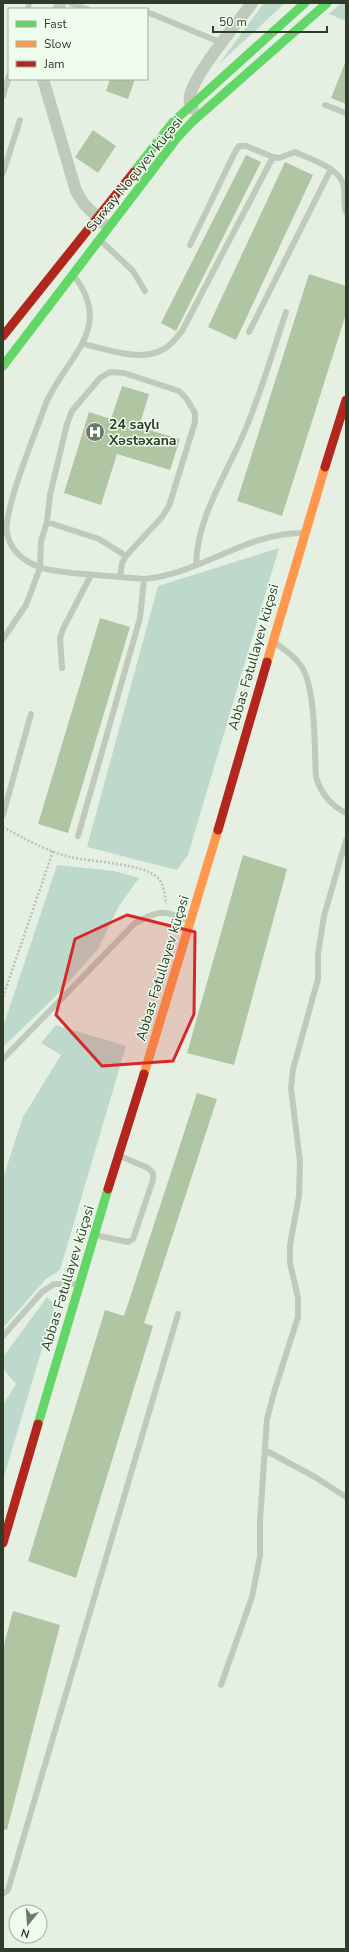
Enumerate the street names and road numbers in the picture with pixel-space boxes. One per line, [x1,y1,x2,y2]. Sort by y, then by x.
street label: Surxay Noçuyev küçəsi [82,113,187,236]
street label: Abbas Fətullayev küçəsi [223,582,283,732]
street label: Abbas Fətullayev küçəsi [131,893,194,1043]
street label: Abbas Fətullayev küçəsi [36,1203,99,1353]

